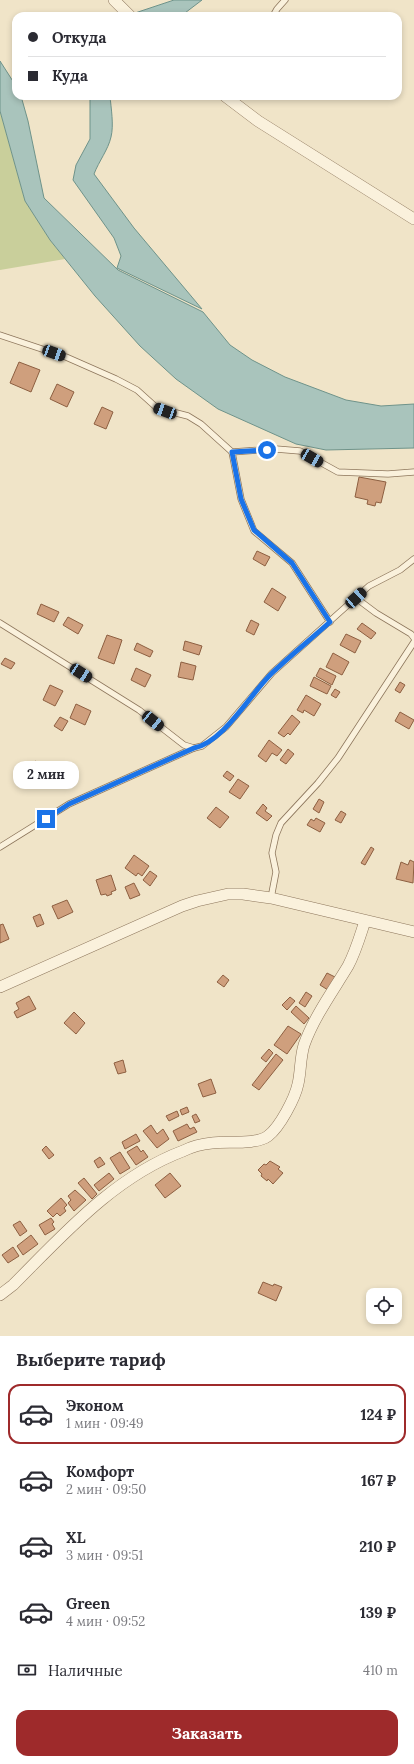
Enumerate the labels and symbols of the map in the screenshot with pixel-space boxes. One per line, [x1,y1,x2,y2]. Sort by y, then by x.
car [41,343,67,363]
car [152,401,178,421]
route start [258,441,276,459]
car [299,447,325,469]
car [343,586,369,610]
car [68,661,94,685]
car [140,709,166,733]
callout: 2 мин [13,761,79,789]
route end [37,810,55,828]

